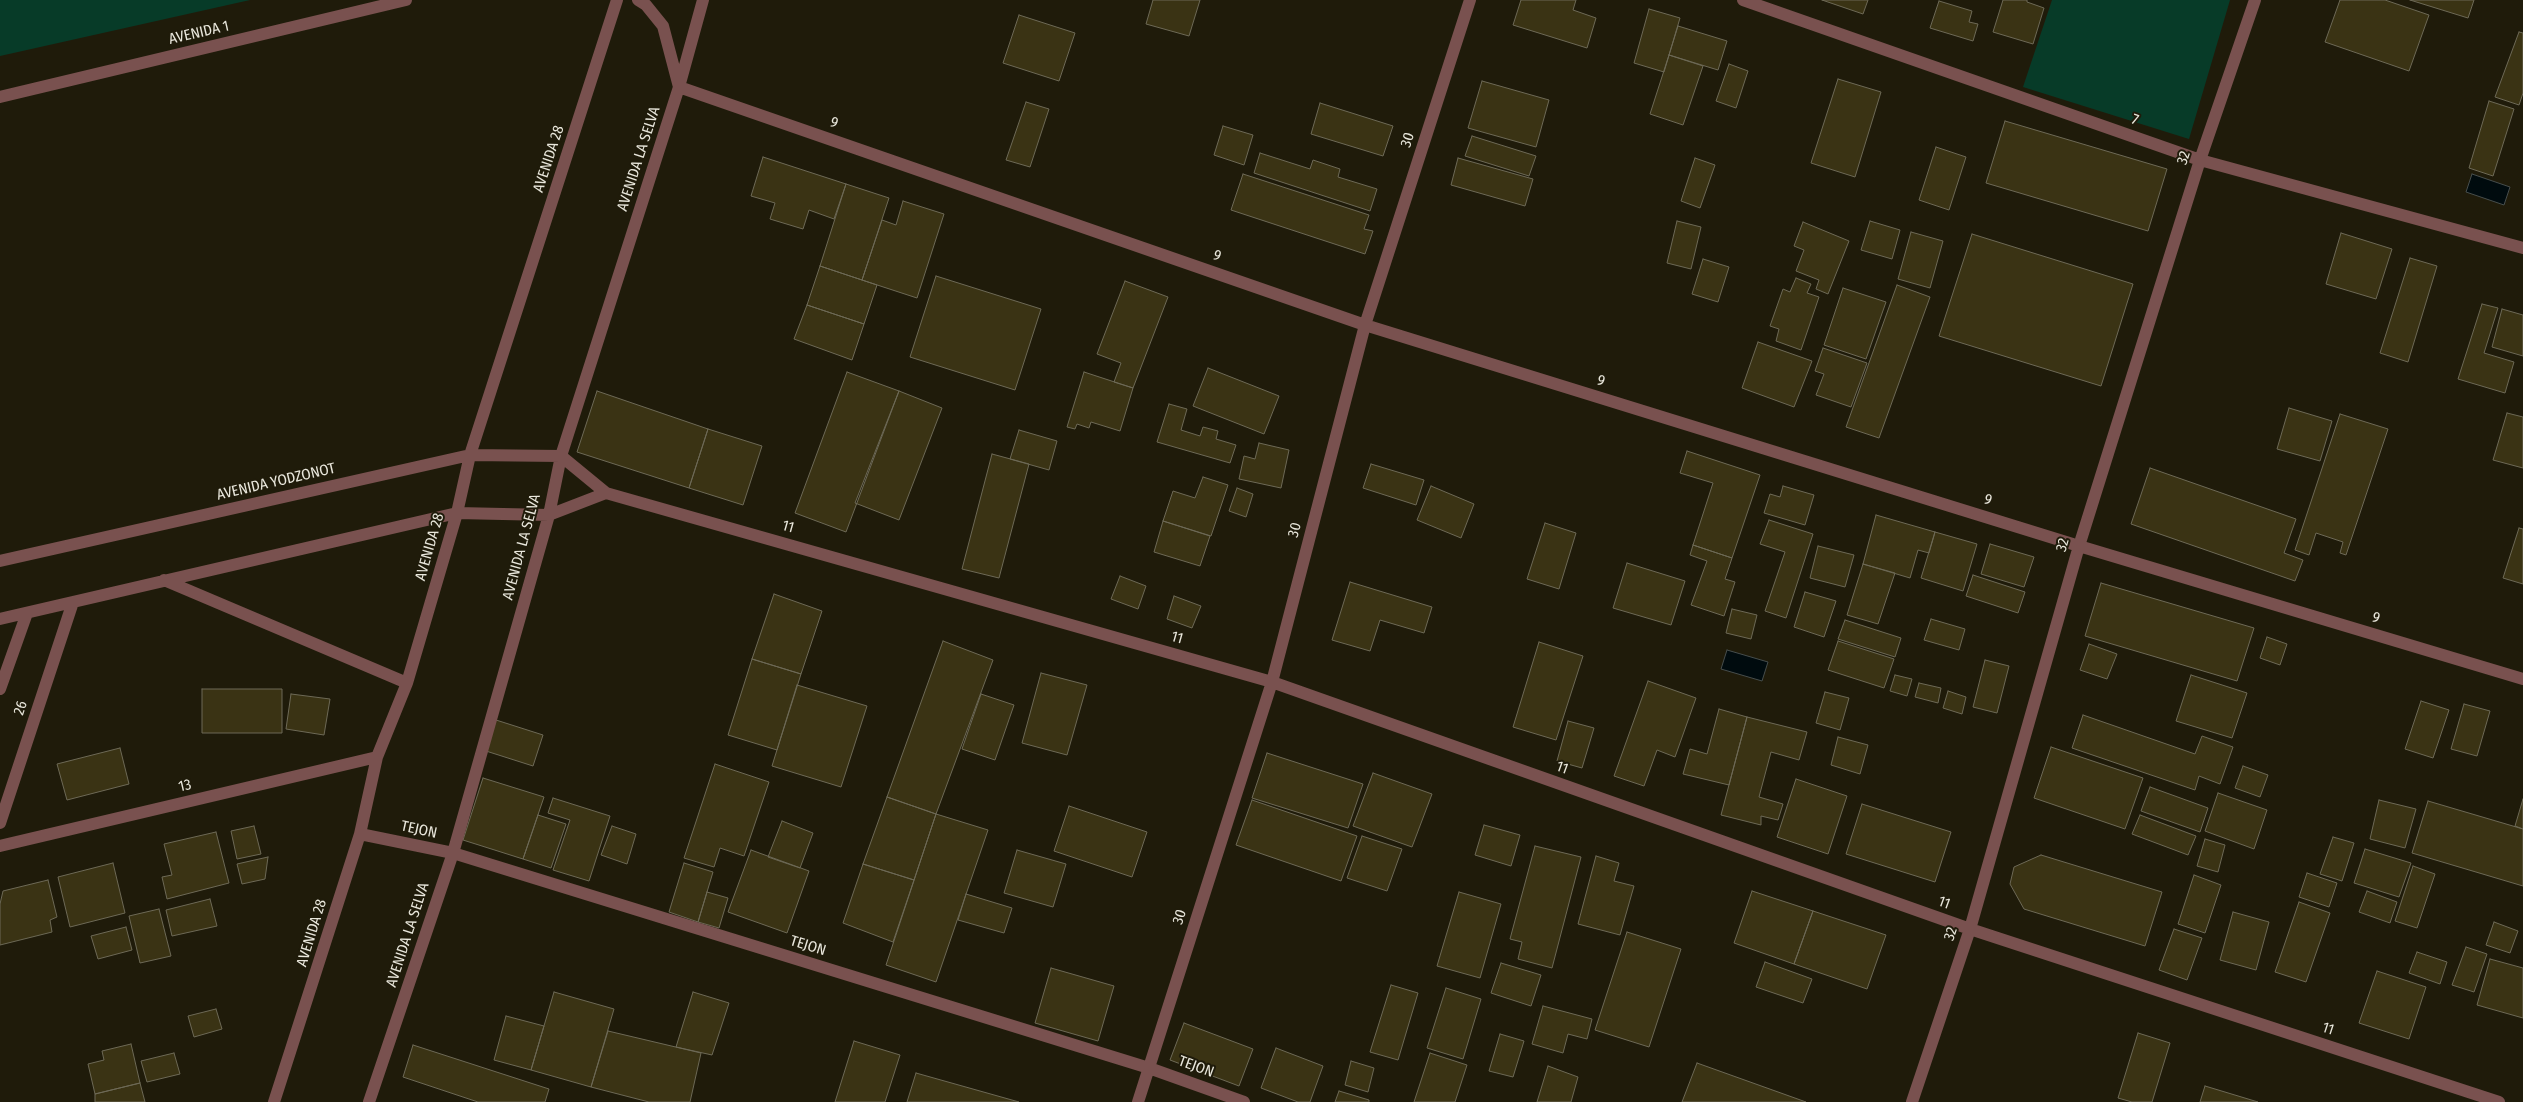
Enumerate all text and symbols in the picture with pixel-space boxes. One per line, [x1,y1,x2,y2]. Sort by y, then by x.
street label: AVENIDA 1 [167,17,231,49]
street label: AVENIDA LA SELVA [614,104,664,214]
street label: 7 [2129,111,2141,129]
street label: 9 [828,113,840,133]
street label: AVENIDA 28 [530,123,568,195]
street label: 30 [1397,130,1419,150]
street label: 32 [2173,149,2195,167]
street label: 9 [1211,246,1223,266]
street label: 9 [1595,371,1607,391]
street label: AVENIDA YODZONOT [215,460,337,504]
street label: 9 [1982,490,1994,510]
street label: AVENIDA LA SELVA [499,492,545,602]
street label: AVENIDA 28 [412,511,448,583]
street label: 11 [780,517,796,537]
street label: 30 [1284,521,1306,539]
street label: 32 [2053,536,2073,554]
street label: 9 [2370,608,2382,628]
street label: 11 [1169,628,1185,648]
street label: 26 [10,699,32,717]
street label: 11 [1554,758,1570,778]
street label: 13 [177,776,193,796]
street label: TEJON [399,817,439,843]
street label: AVENIDA LA SELVA [383,880,433,990]
street label: 11 [1936,893,1952,913]
street label: AVENIDA 28 [293,897,331,969]
street label: 30 [1169,907,1191,927]
street label: 32 [1940,925,1962,943]
street label: TEJON [788,932,828,960]
street label: 11 [2320,1019,2336,1039]
street label: TEJON [1176,1052,1216,1082]

